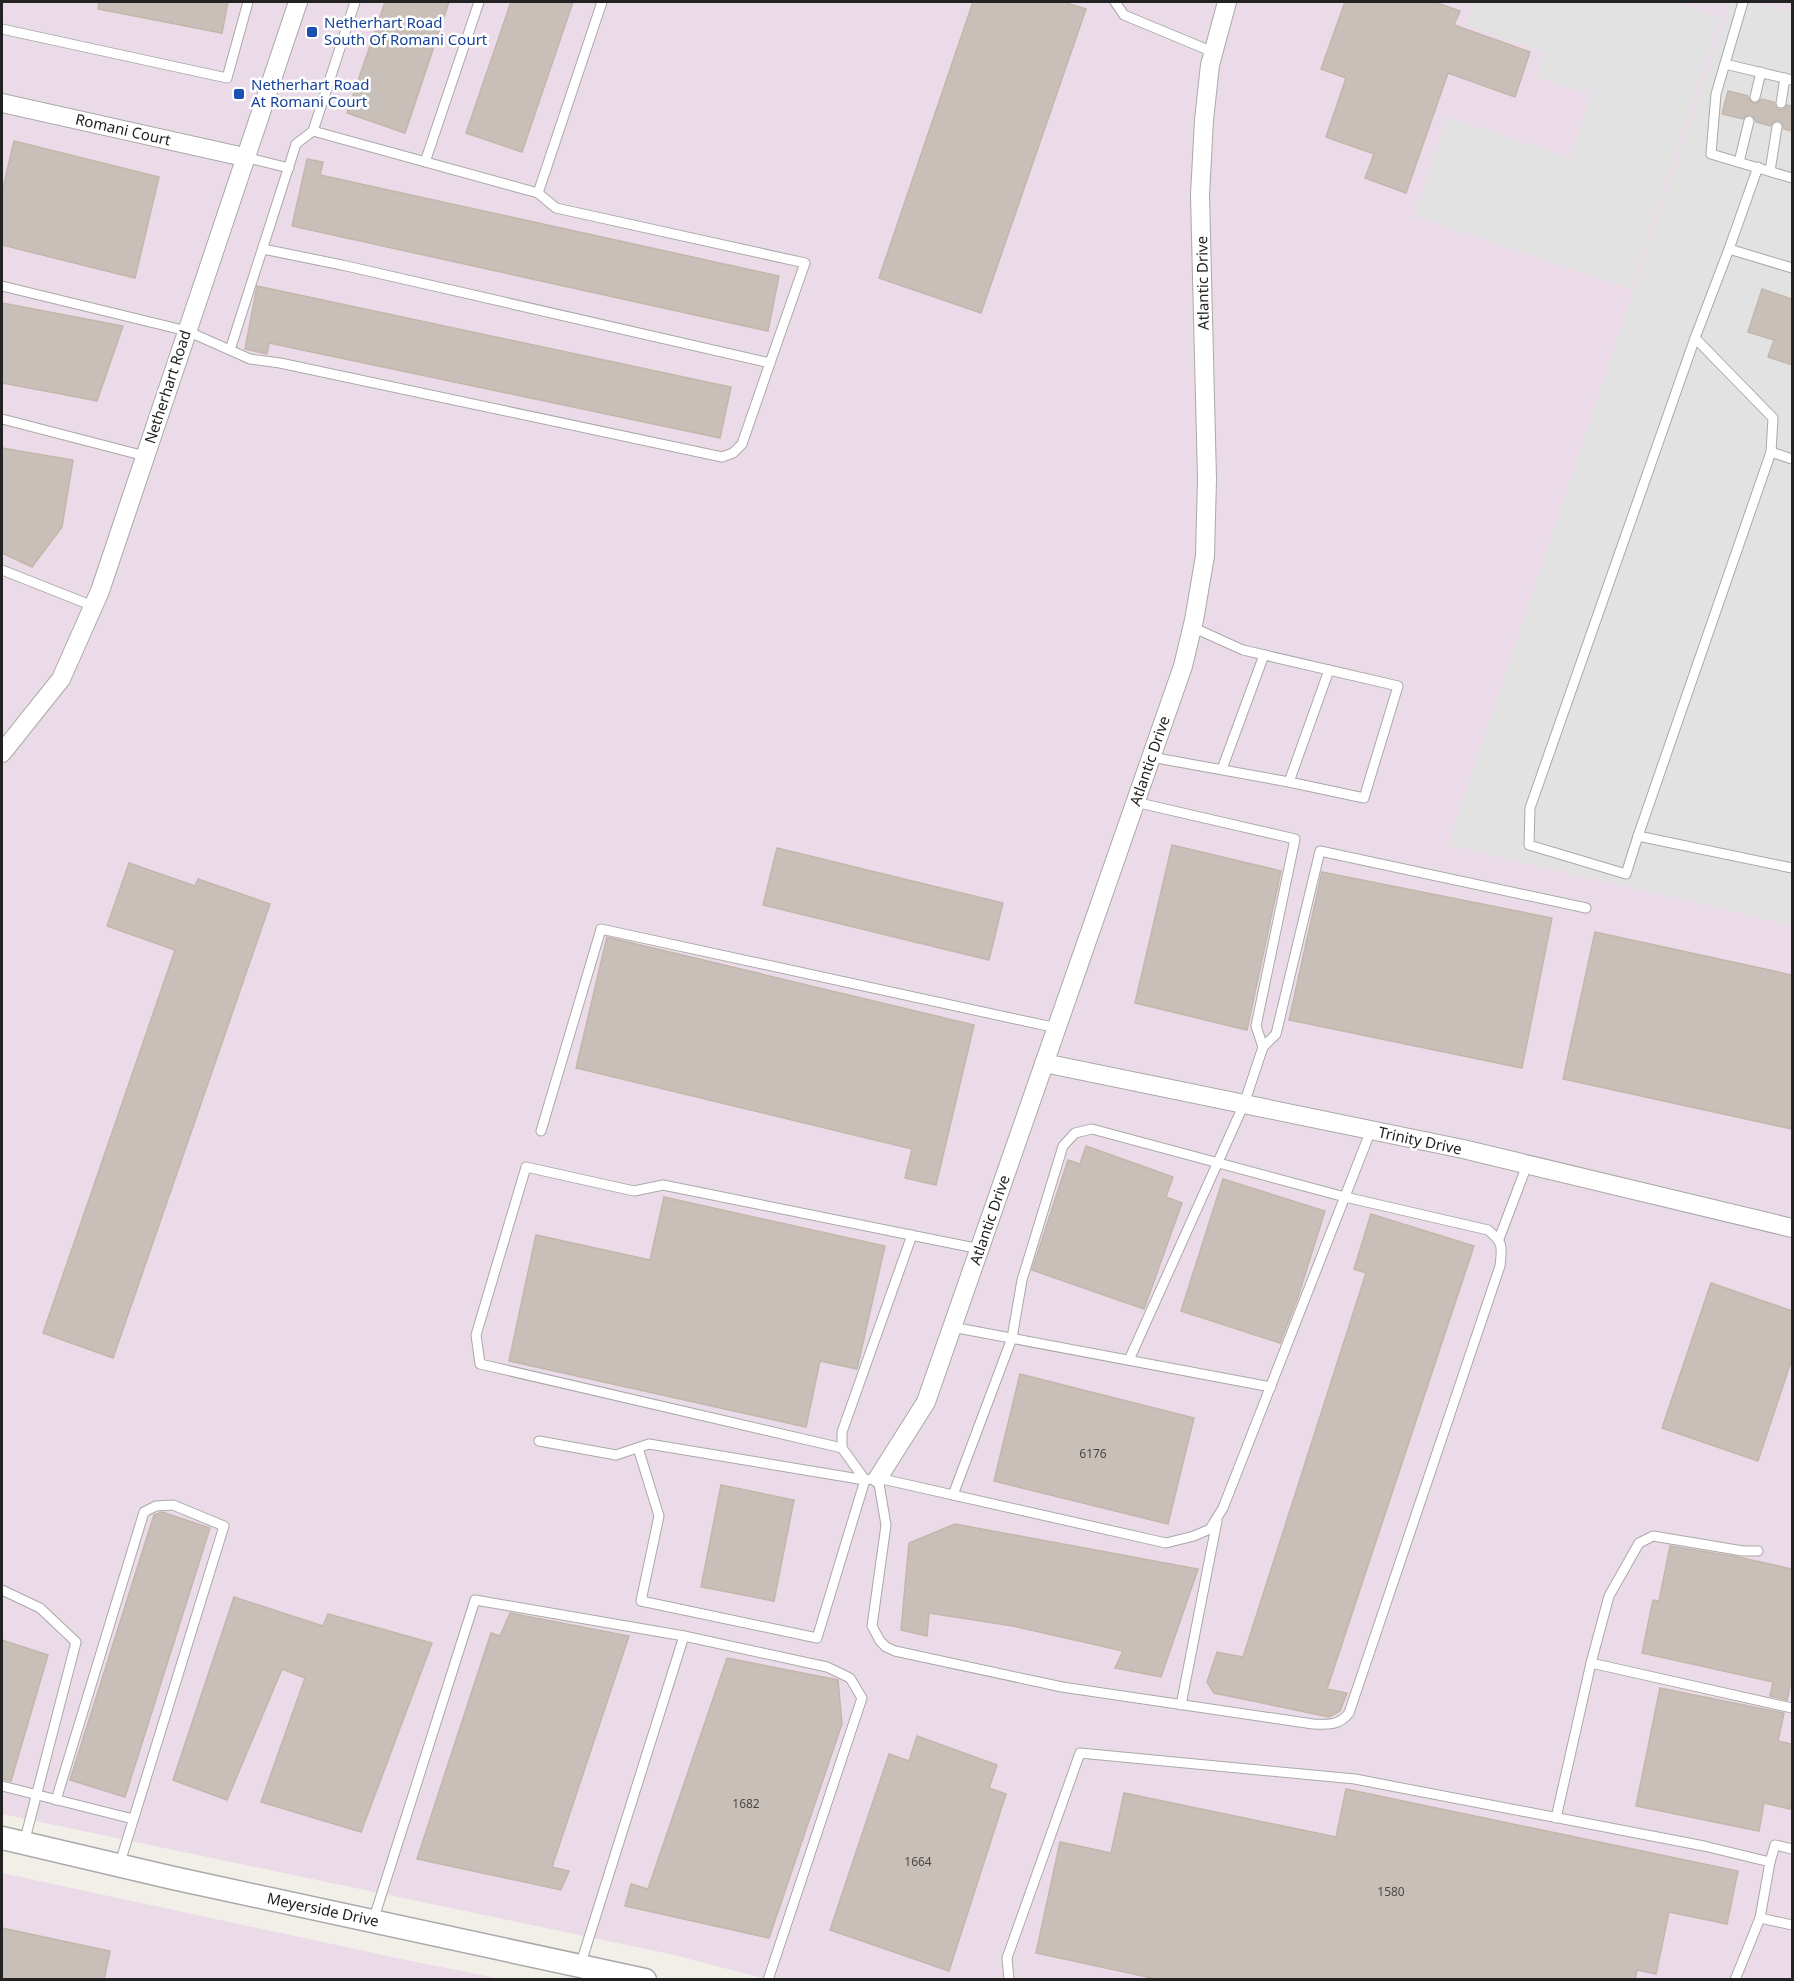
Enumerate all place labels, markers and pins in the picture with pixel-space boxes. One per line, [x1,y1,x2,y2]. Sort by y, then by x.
place label: Netherhart Road South Of Romani Court [324,12,488,49]
marker: Netherhart Road South Of Romani Court [305,25,319,39]
place label: Netherhart Road At Romani Court [251,74,369,111]
marker: Netherhart Road At Romani Court [232,87,246,101]

